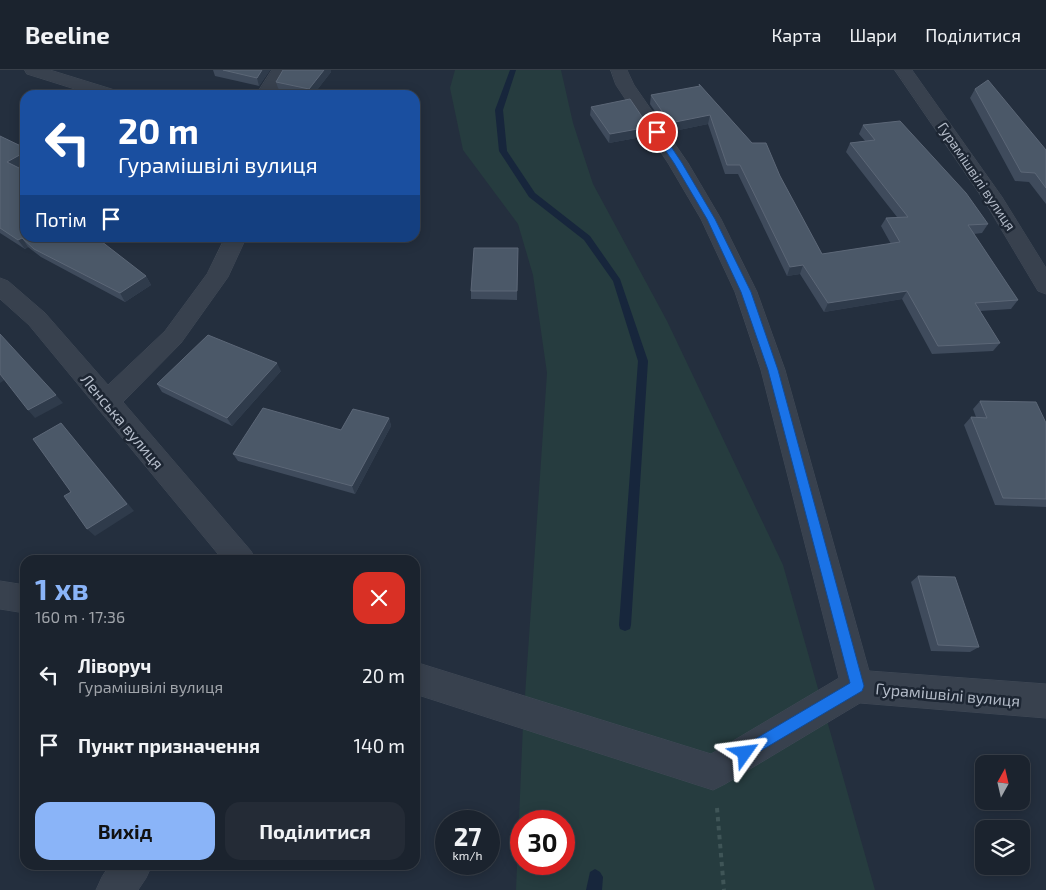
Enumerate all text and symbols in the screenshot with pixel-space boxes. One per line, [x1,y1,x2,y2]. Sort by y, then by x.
text: Beeline [25,20,110,49]
text: Карта [771,24,821,46]
text: Шари [849,24,897,46]
text: Поділитися [925,24,1021,46]
text: 20 m [118,109,199,151]
icon: left [35,110,100,175]
pin [636,111,678,153]
icon: arrive [643,118,671,146]
street label: Гурамішвілі вулиця [934,119,1020,233]
text: Гурамішвілі вулиця [118,151,318,177]
icon: arrive [97,205,125,233]
text: Потім [35,208,87,231]
street label: Ленська вулиця [77,369,168,473]
text: 1 хв [35,570,89,606]
button: close [353,572,405,624]
text: 160 m · 17:36 [35,607,125,626]
text: Ліворуч [78,654,151,677]
icon: left [35,661,63,689]
text: 20 m [362,664,405,687]
text: Гурамішвілі вулиця [78,677,223,696]
street label: Гурамішвілі вулиця [875,678,1021,711]
position arrow [718,726,770,778]
icon: arrive [35,731,63,759]
text: Пункт призначення [78,734,260,757]
text: 140 m [353,734,405,757]
north arrow [975,755,1030,810]
map controls [975,755,1030,875]
button: Вихід [35,802,215,860]
button: Поділитися [225,802,405,860]
speed limit sign: 30 [510,810,575,875]
button: layers [975,820,1030,875]
text: 27 [454,821,481,851]
text: km/h [453,848,482,862]

